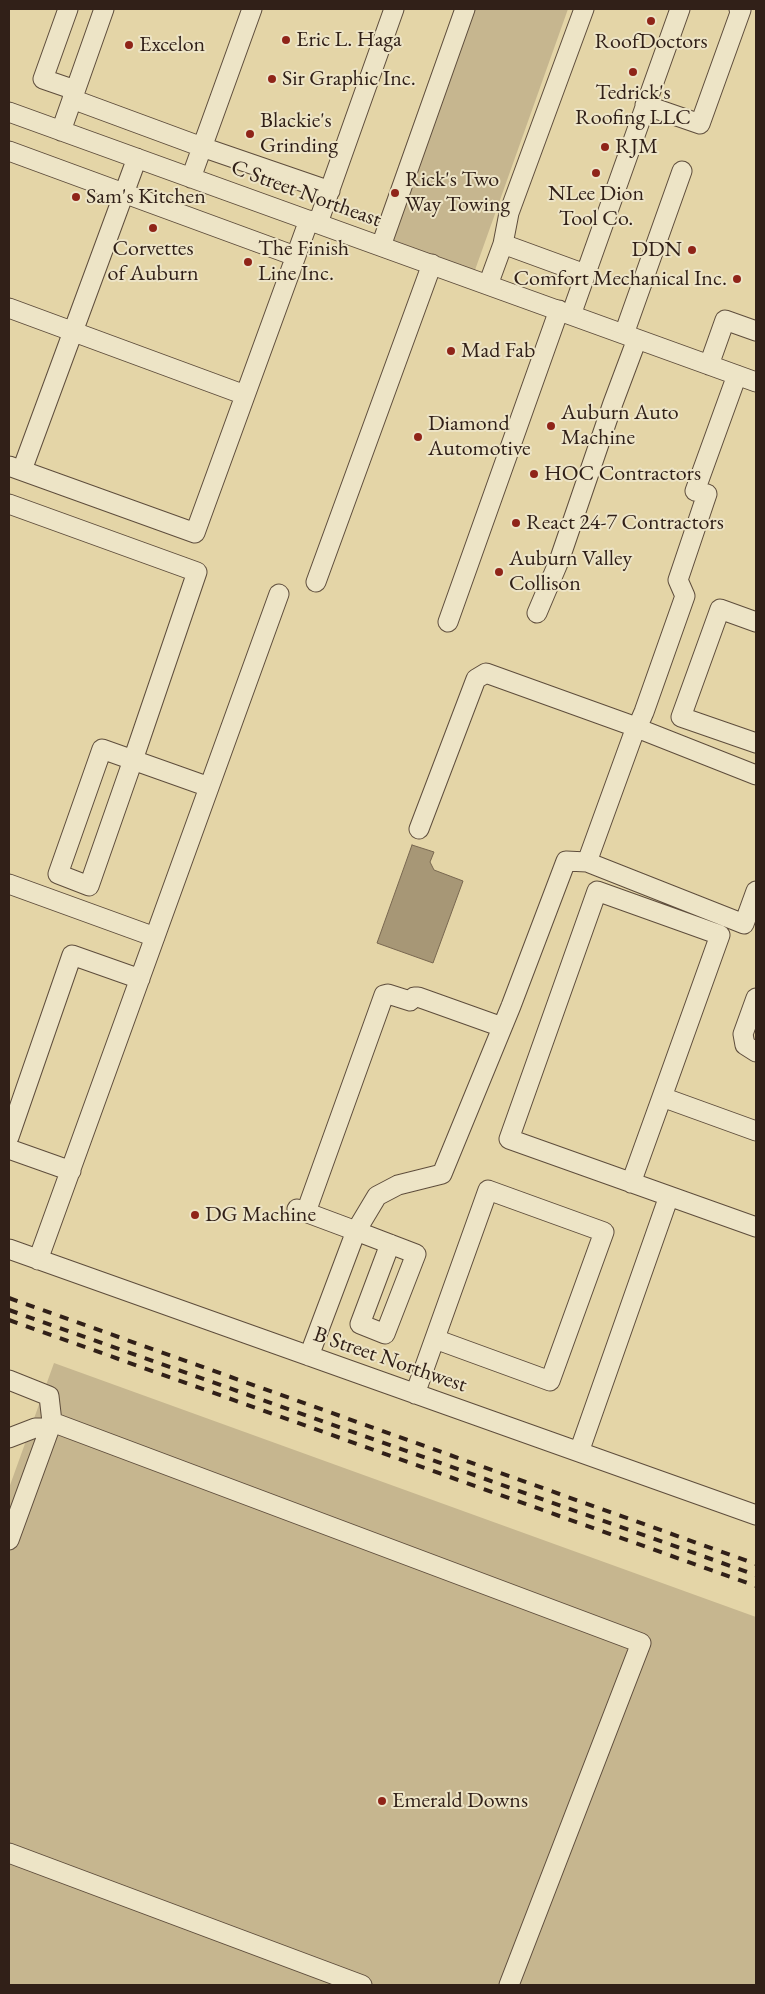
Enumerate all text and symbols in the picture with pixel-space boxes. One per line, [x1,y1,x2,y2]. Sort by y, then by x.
marker: RoofDoctors [645,15,657,27]
place label: Eric L. Haga [296,27,402,53]
place label: RoofDoctors [594,29,708,55]
place label: Excelon [139,32,205,58]
marker: Eric L. Haga [280,34,292,46]
marker: Excelon [123,39,135,51]
place label: Sir Graphic Inc. [282,66,416,92]
marker: Tedrick's Roofing LLC [627,66,639,78]
marker: Sir Graphic Inc. [266,73,278,85]
place label: Tedrick's Roofing LLC [575,80,691,132]
place label: Blackie's Grinding [260,108,338,160]
marker: Blackie's Grinding [244,128,256,140]
place label: RJM [615,134,658,160]
marker: RJM [599,141,611,153]
street label: C Street Northeast [227,155,385,233]
place label: Rick's Two Way Towing [405,167,510,218]
marker: NLee Dion Tool Co. [590,167,602,179]
place label: NLee Dion Tool Co. [548,181,644,232]
place label: Sam's Kitchen [86,184,206,210]
marker: Rick's Two Way Towing [389,187,401,199]
marker: Sam's Kitchen [70,191,82,203]
marker: Corvettes of Auburn [147,222,159,234]
place label: Corvettes of Auburn [108,236,198,288]
place label: The Finish Line Inc. [258,236,349,288]
place label: DDN [631,237,682,263]
marker: DDN [686,244,698,256]
marker: The Finish Line Inc. [242,256,254,268]
place label: Comfort Mechanical Inc. [513,266,727,292]
marker: Comfort Mechanical Inc. [731,273,743,285]
place label: Mad Fab [461,338,535,364]
marker: Mad Fab [445,345,457,357]
place label: Auburn Auto Machine [561,400,679,452]
place label: Diamond Automotive [428,411,531,462]
marker: Auburn Auto Machine [545,420,557,432]
marker: Diamond Automotive [412,431,424,443]
place label: HOC Contractors [544,461,701,487]
marker: HOC Contractors [528,468,540,480]
place label: React 24-7 Contractors [526,510,724,536]
marker: React 24-7 Contractors [510,517,522,529]
place label: Auburn Valley Collison [509,546,632,598]
marker: Auburn Valley Collison [493,566,505,578]
place label: DG Machine [205,1202,316,1228]
marker: DG Machine [189,1209,201,1221]
street label: B Street Northwest [310,1321,470,1399]
place label: Emerald Downs [392,1788,528,1814]
marker: Emerald Downs [376,1795,388,1807]

